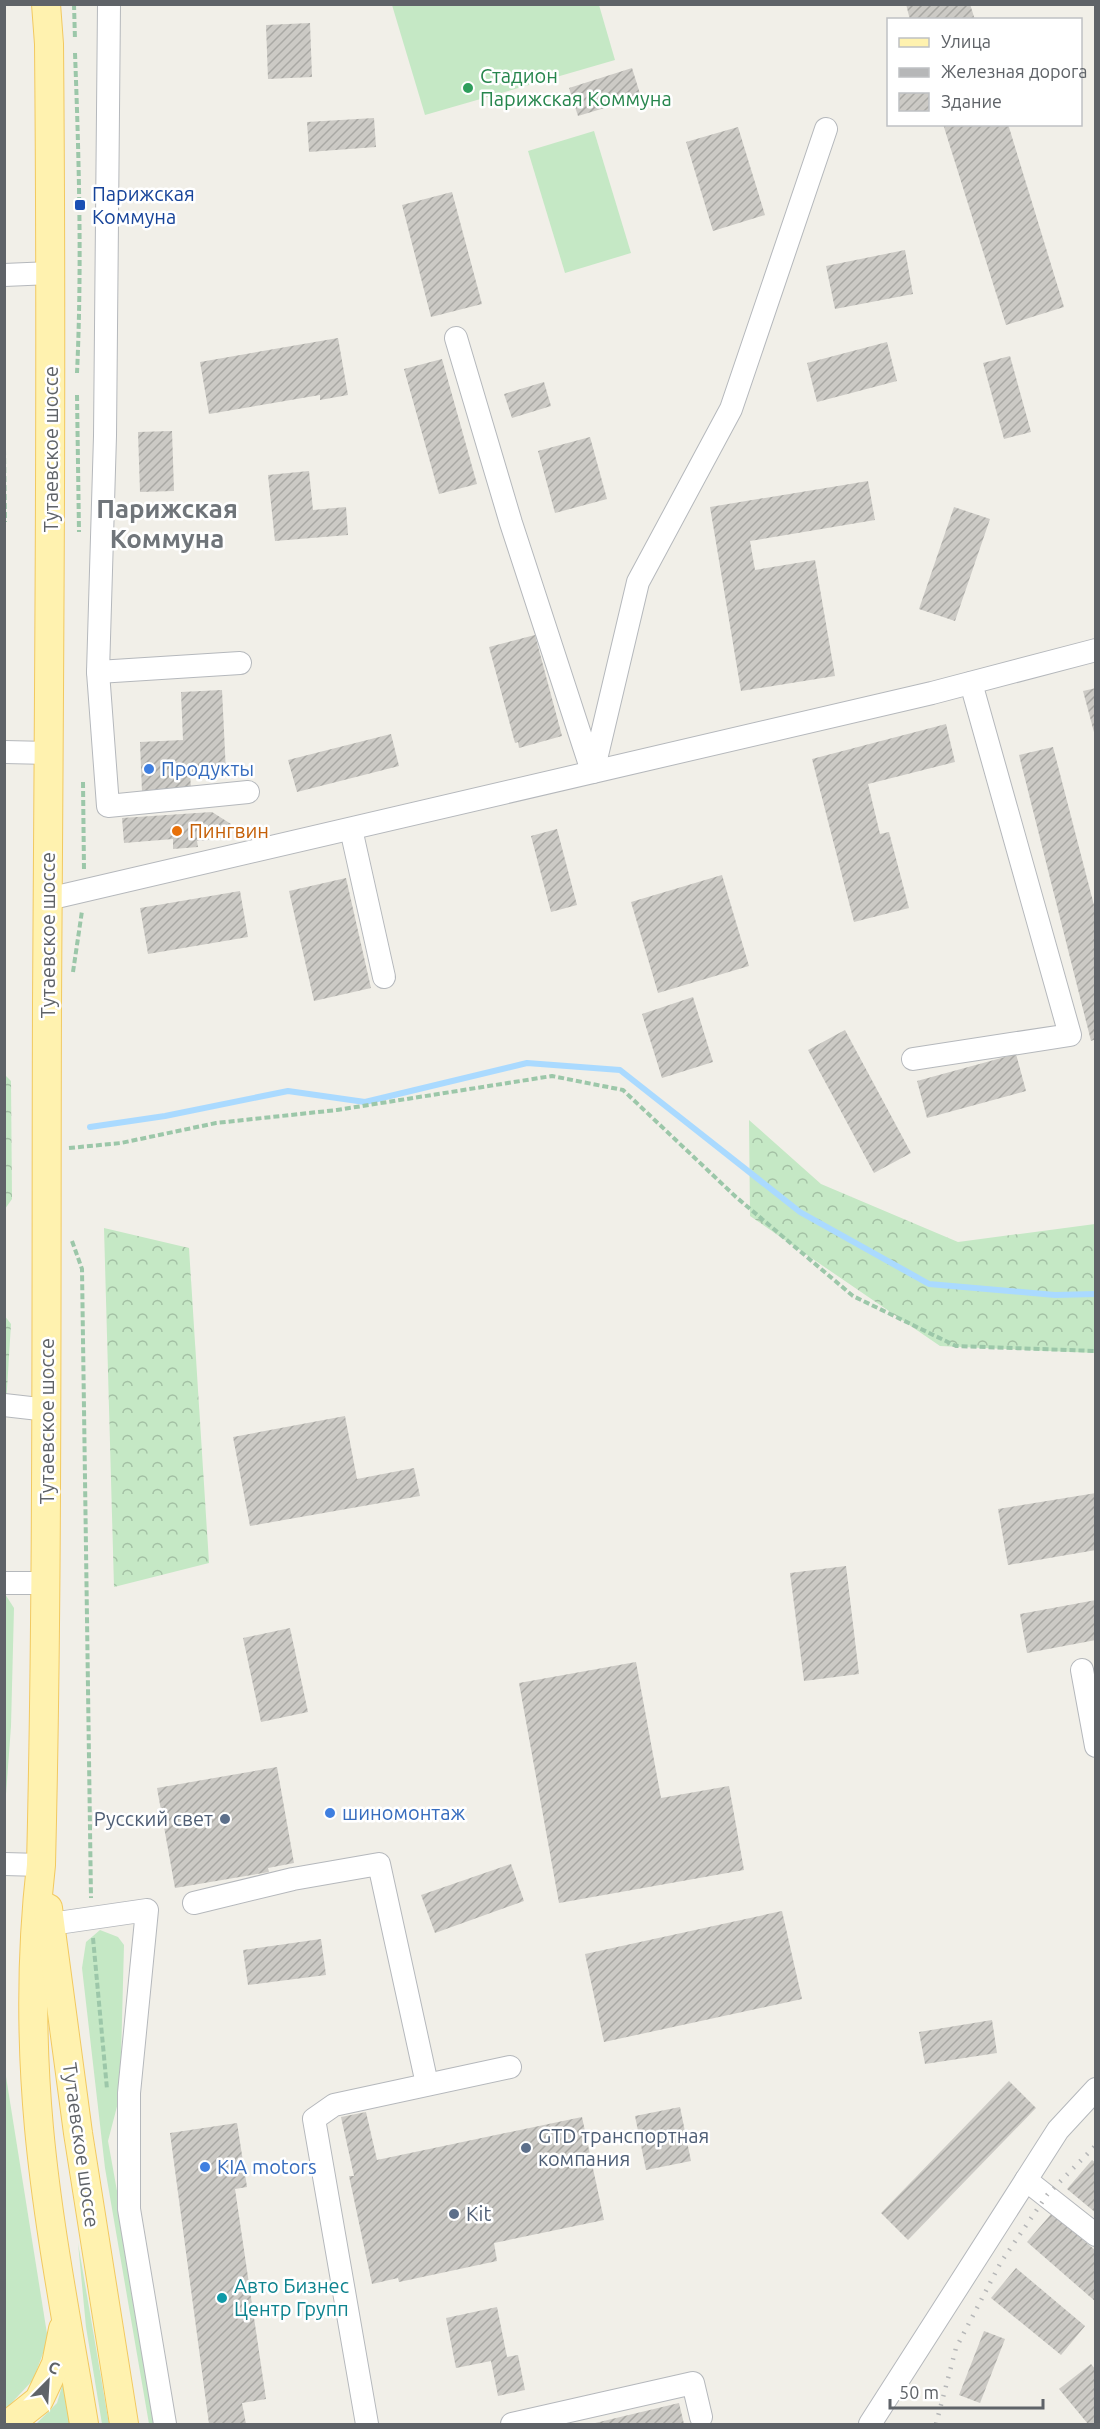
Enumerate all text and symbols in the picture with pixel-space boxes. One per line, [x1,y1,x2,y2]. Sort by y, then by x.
legend [887,18,1082,126]
text: Улица [941,31,991,51]
text: Железная дорога [941,61,1088,81]
place label: Стадион Парижская Коммуна [480,64,672,110]
marker: Стадион Парижская Коммуна [461,81,475,95]
text: Здание [941,91,1002,111]
place label: Парижская Коммуна [92,182,195,228]
marker: Парижская Коммуна [73,198,87,212]
street label: Тутаевское шоссе [39,366,62,532]
district label: Парижская Коммуна [96,494,238,553]
place label: Продукты [161,757,254,780]
marker: Продукты [142,762,156,776]
place label: Пингвин [189,819,269,842]
marker: Пингвин [170,824,184,838]
street label: Тутаевское шоссе [36,852,59,1018]
street label: Тутаевское шоссе [35,1338,58,1504]
place label: шиномонтаж [342,1801,466,1824]
marker: шиномонтаж [323,1806,337,1820]
place label: Русский свет [94,1807,213,1830]
marker: Русский свет [218,1812,232,1826]
street label: Тутаевское шоссе [59,2061,104,2229]
place label: GTD транспортная компания [538,2124,709,2170]
marker: GTD транспортная компания [519,2141,533,2155]
place label: KIA motors [217,2155,317,2178]
marker: KIA motors [198,2160,212,2174]
place label: Kit [466,2202,491,2225]
marker: Kit [447,2207,461,2221]
place label: Авто Бизнес Центр Групп [234,2274,349,2320]
marker: Авто Бизнес Центр Групп [215,2291,229,2305]
north arrow [18,2351,78,2411]
text: С [46,2357,62,2378]
scale bar [890,2372,1043,2410]
text: 50 m [899,2382,939,2402]

